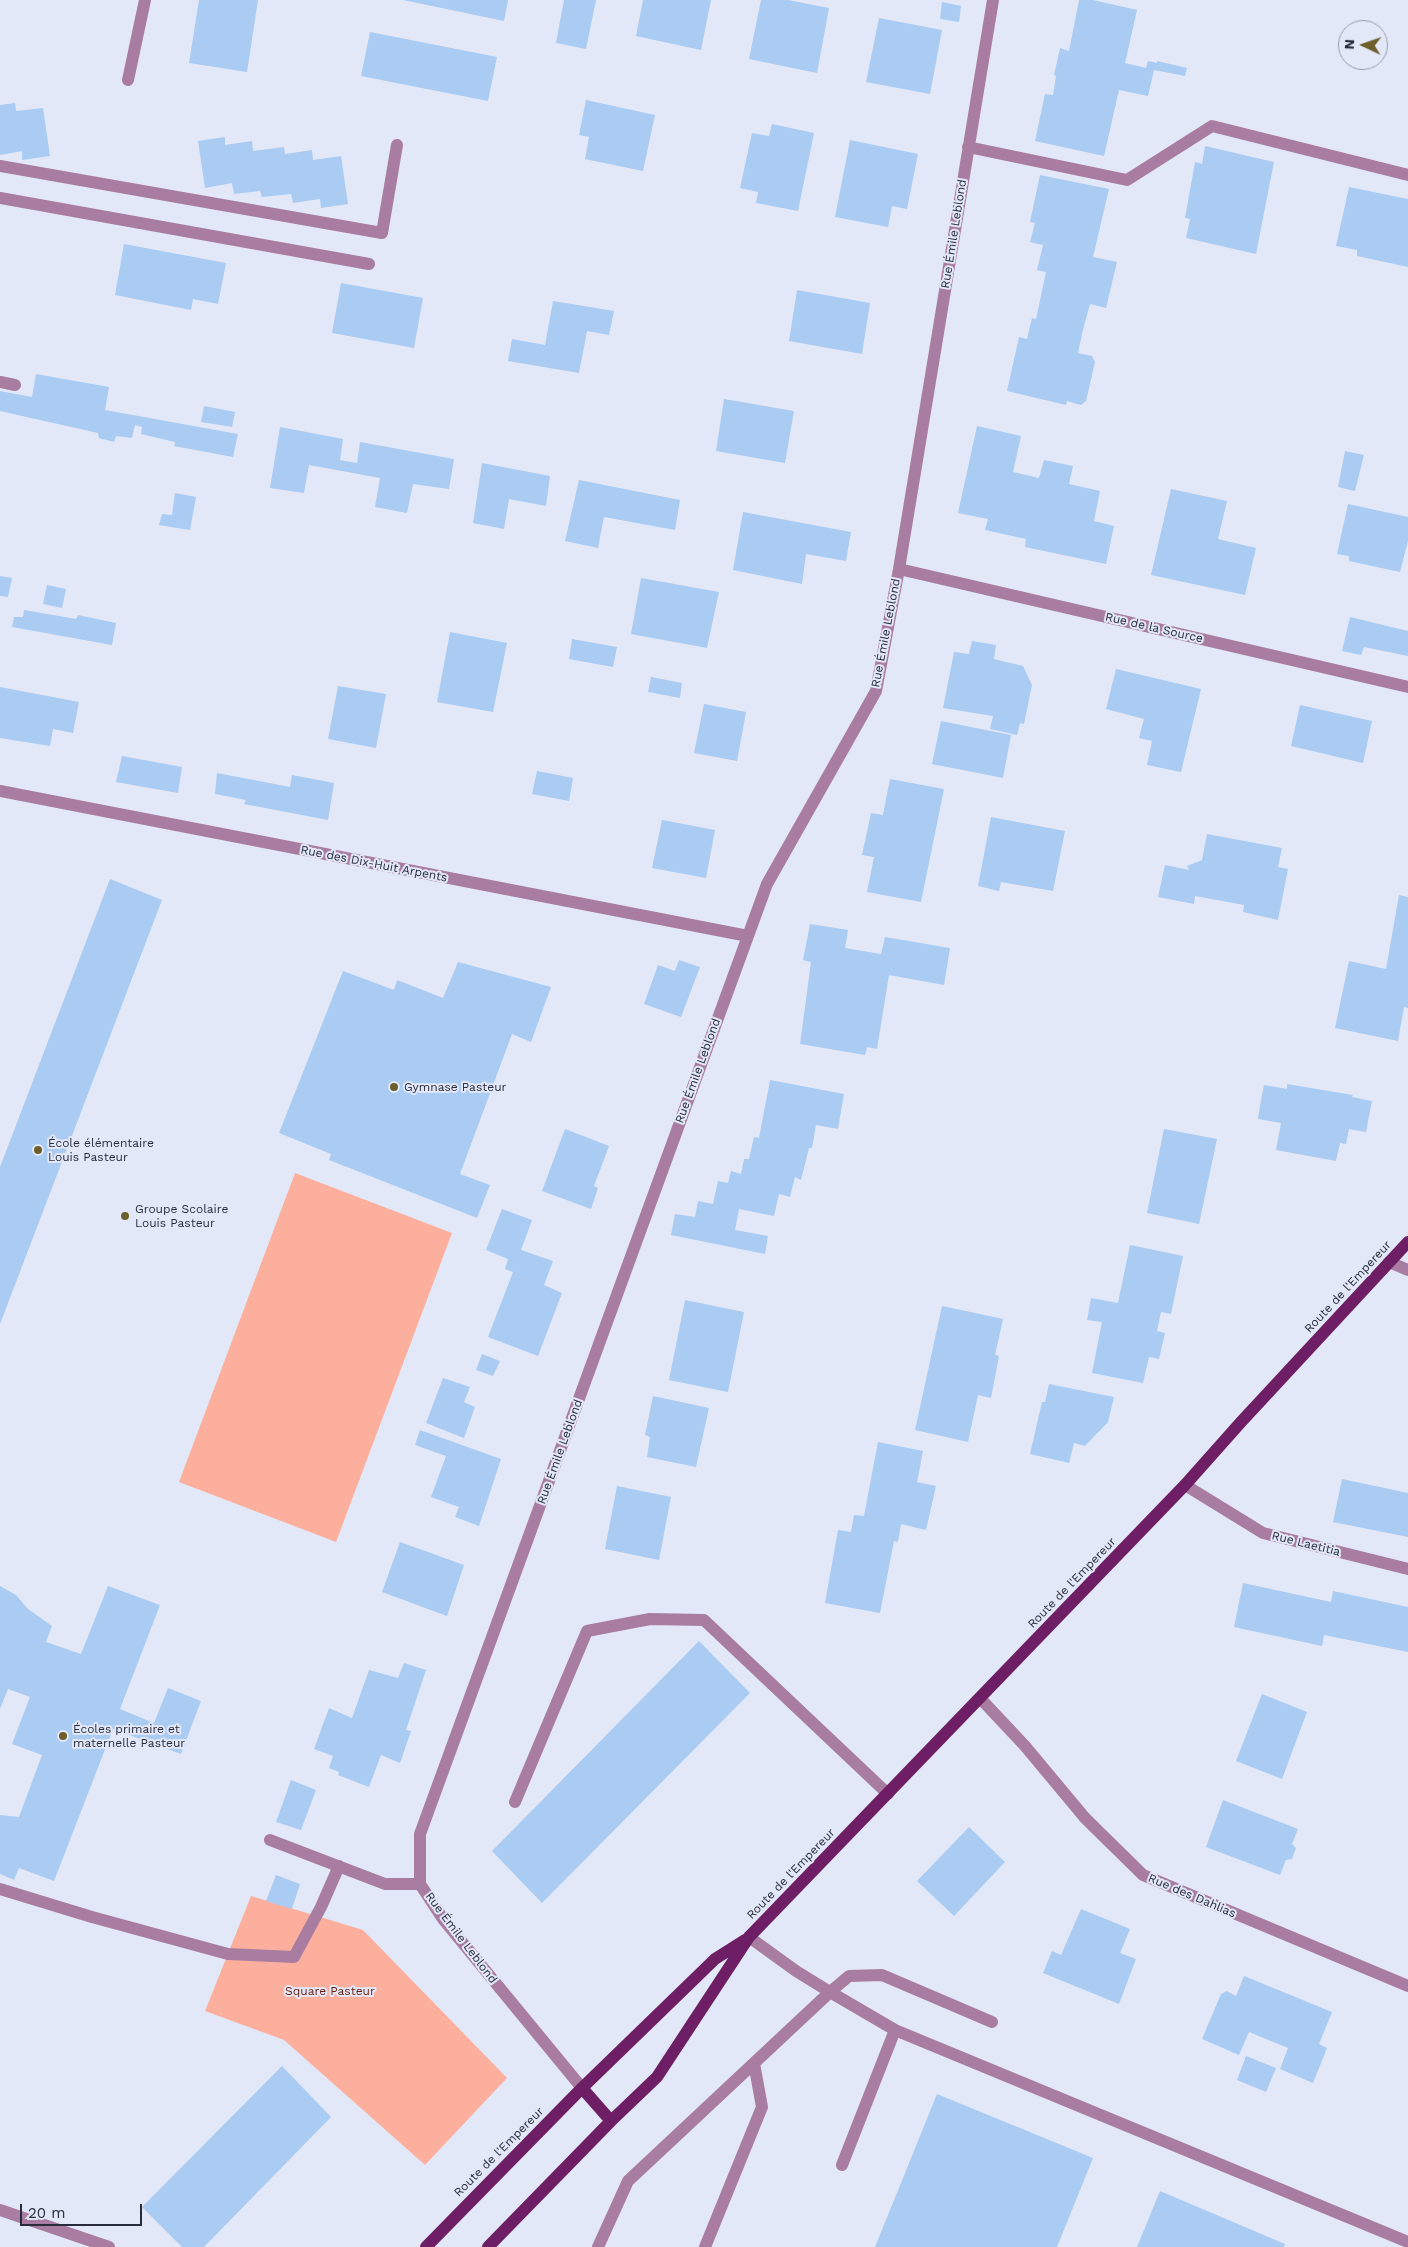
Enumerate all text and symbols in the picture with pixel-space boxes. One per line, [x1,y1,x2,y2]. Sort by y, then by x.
north arrow [1338,20,1388,70]
text: N [1341,39,1357,50]
street label: Rue Émile Leblond [938,178,970,290]
street label: Rue Émile Leblond [868,577,904,689]
street label: Rue de la Source [1104,610,1204,646]
street label: Rue des Dix-Huit Arpents [299,843,449,885]
street label: Rue Émile Leblond [672,1017,724,1125]
place label: Gymnase Pasteur [404,1080,506,1094]
marker: Gymnase Pasteur [388,1081,400,1093]
place label: École élémentaire Louis Pasteur [48,1136,154,1164]
marker: École élémentaire Louis Pasteur [32,1144,44,1156]
place label: Groupe Scolaire Louis Pasteur [135,1202,228,1230]
marker: Groupe Scolaire Louis Pasteur [119,1210,131,1222]
street label: Route de l'Empereur [1302,1238,1394,1336]
street label: Rue Émile Leblond [534,1398,586,1506]
street label: Rue Laetitia [1270,1529,1342,1559]
street label: Route de l'Empereur [1025,1535,1119,1631]
place label: Écoles primaire et maternelle Pasteur [73,1722,185,1750]
marker: Écoles primaire et maternelle Pasteur [57,1730,69,1742]
street label: Route de l'Empereur [744,1826,838,1922]
street label: Rue des Dahlias [1146,1871,1238,1921]
street label: Rue Émile Leblond [422,1890,500,1986]
park label: Square Pasteur [285,1984,375,1998]
street label: Route de l'Empereur [451,2104,547,2200]
scale bar [22,2194,145,2226]
text: 20 m [28,2204,66,2222]

